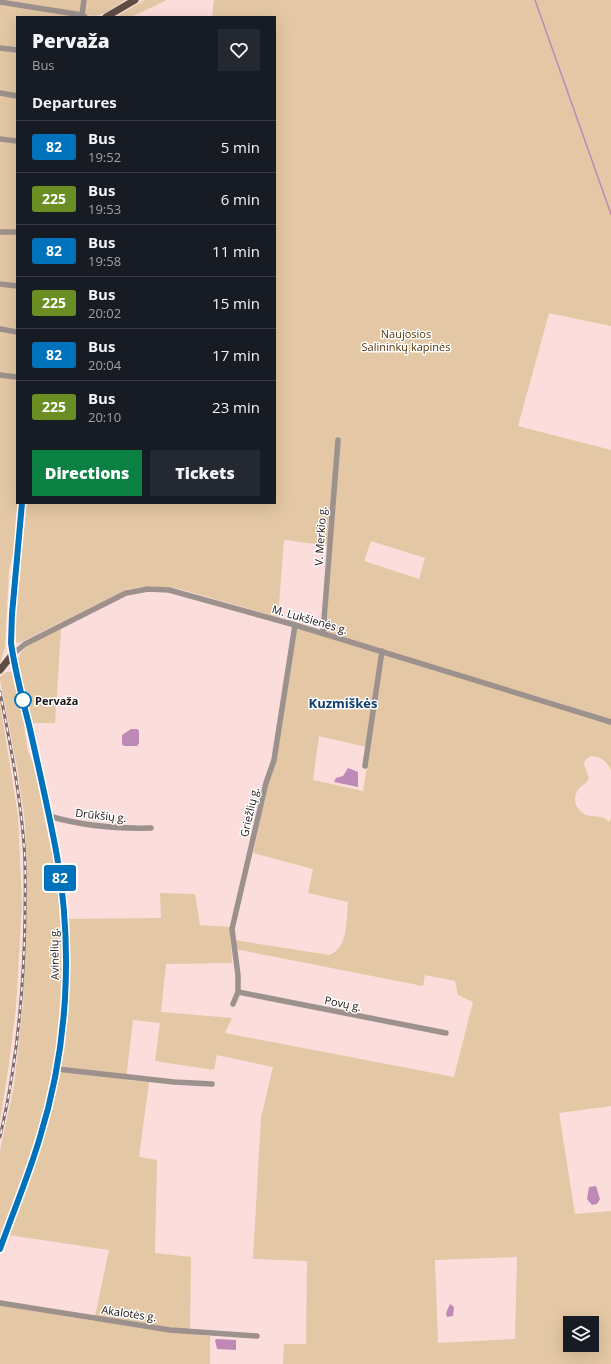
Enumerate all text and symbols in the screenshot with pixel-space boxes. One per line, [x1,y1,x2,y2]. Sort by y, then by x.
text: Pervaža [32,28,110,54]
button: heart [218,29,260,71]
text: Bus [32,56,55,74]
text: Departures [32,92,117,112]
text: Bus [88,128,115,148]
text: 82 [46,137,62,156]
text: 5 min [221,137,260,157]
text: 19:52 [88,148,121,166]
text: Bus [88,180,115,200]
text: 225 [42,189,66,208]
text: 6 min [221,189,260,209]
text: 19:53 [88,200,121,218]
text: Bus [88,232,115,252]
text: 82 [46,241,62,260]
text: 11 min [212,241,260,261]
text: 19:58 [88,252,121,270]
text: Bus [88,284,115,304]
text: 225 [42,293,66,312]
text: 15 min [212,293,260,313]
text: 20:02 [88,304,121,322]
park label: Naujosios Salininkų kapinės [362,326,450,354]
text: Bus [88,336,115,356]
text: 82 [46,345,62,364]
text: 17 min [212,345,260,365]
text: 20:04 [88,356,121,374]
text: Bus [88,388,115,408]
text: 225 [42,397,66,416]
text: 23 min [212,397,260,417]
text: 20:10 [88,408,121,426]
button: Directions [32,450,142,496]
button: Tickets [150,450,260,496]
street label: V. Merkio g. [310,506,330,566]
street label: M. Lukšienės g. [270,601,350,637]
marker: Pervaža [14,691,32,709]
place label: Pervaža [35,693,78,708]
district label: Kuzmiškės [309,694,377,712]
street label: Griežlių g. [236,786,262,838]
street label: Drūkšių g. [75,805,127,825]
line badge: 82 [42,865,78,891]
text: 82 [52,868,68,887]
street label: Avinėlių g. [46,928,62,980]
street label: Povų g. [323,992,363,1014]
street label: Akalotės g. [101,1302,158,1324]
map controls [563,1316,599,1352]
button: layers [563,1316,599,1352]

